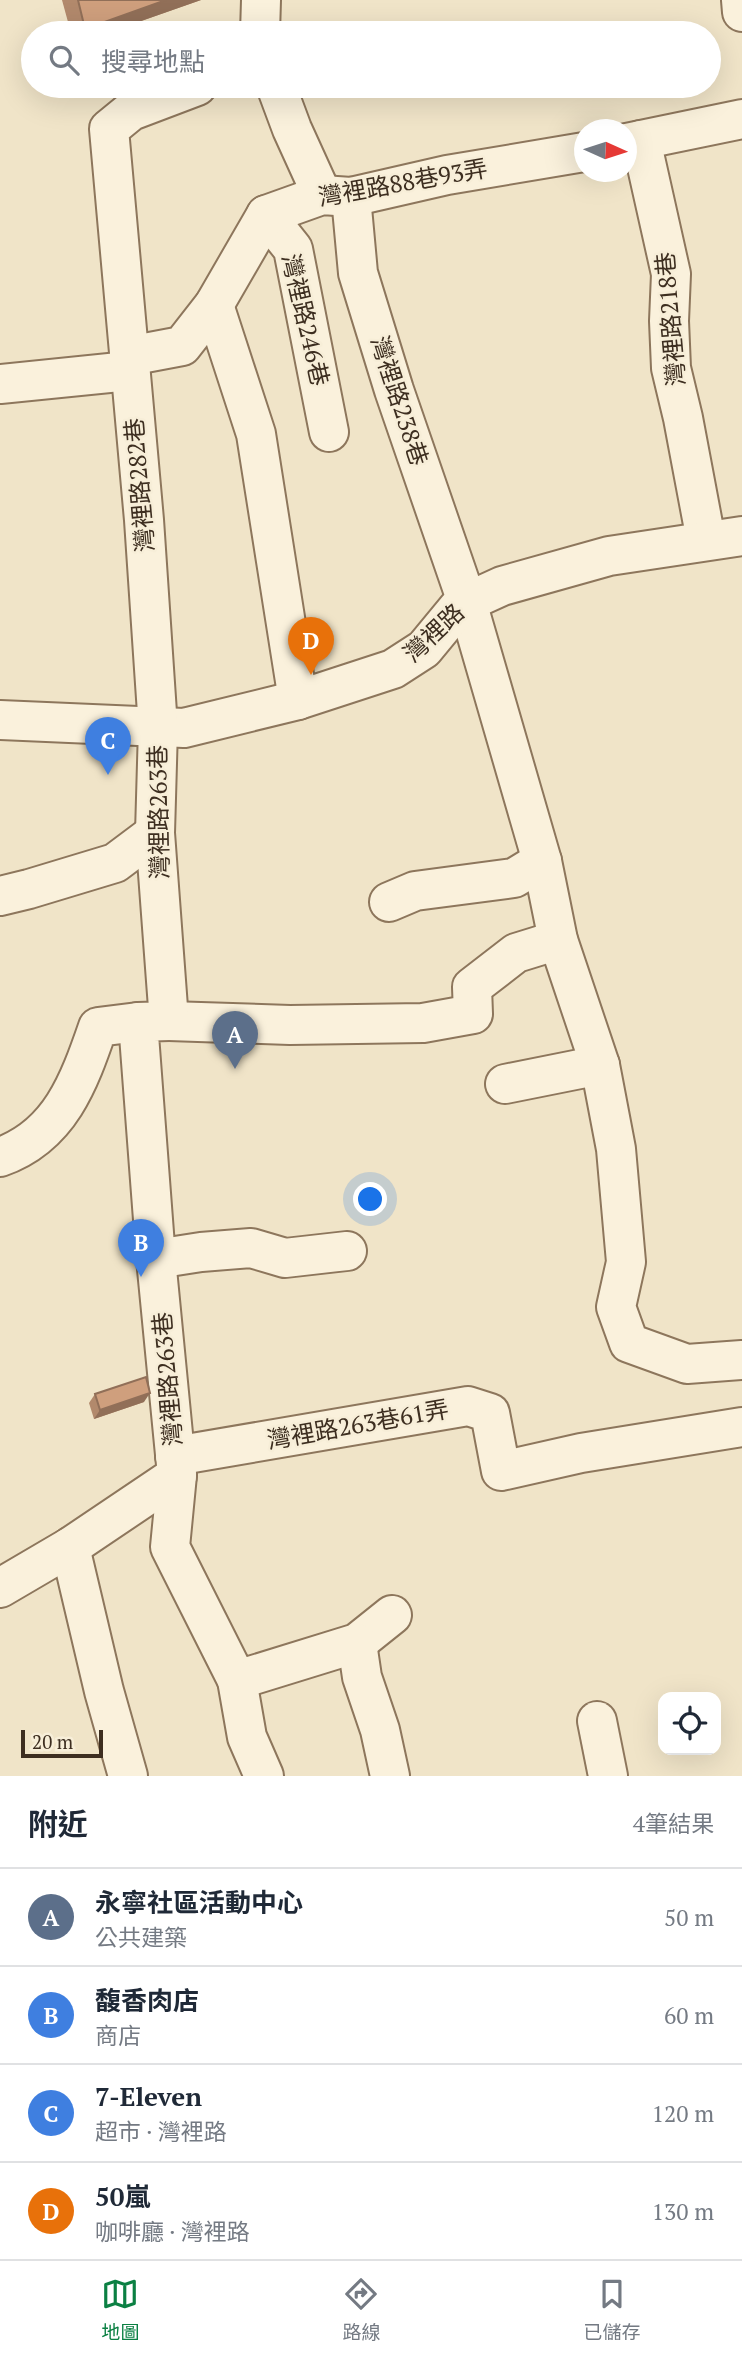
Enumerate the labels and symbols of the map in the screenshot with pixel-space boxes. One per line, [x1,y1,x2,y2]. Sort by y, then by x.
north arrow [574,119,637,182]
street label: 灣裡路88巷93弄 [316,151,490,213]
street label: 灣裡路246巷 [275,251,337,389]
street label: 灣裡路218巷 [648,251,692,387]
street label: 灣裡路238巷 [364,332,436,470]
street label: 灣裡路282巷 [117,417,161,553]
street label: 灣裡路 [396,596,471,669]
pin: D [288,617,334,675]
pin: C [85,717,131,775]
street label: 灣裡路263巷 [141,745,175,879]
pin: A [212,1011,258,1069]
your location [353,1182,387,1216]
pin: B [118,1219,164,1277]
street label: 灣裡路263巷 [145,1311,189,1447]
street label: 灣裡路263巷61弄 [264,1392,451,1456]
scale bar [21,1727,103,1759]

